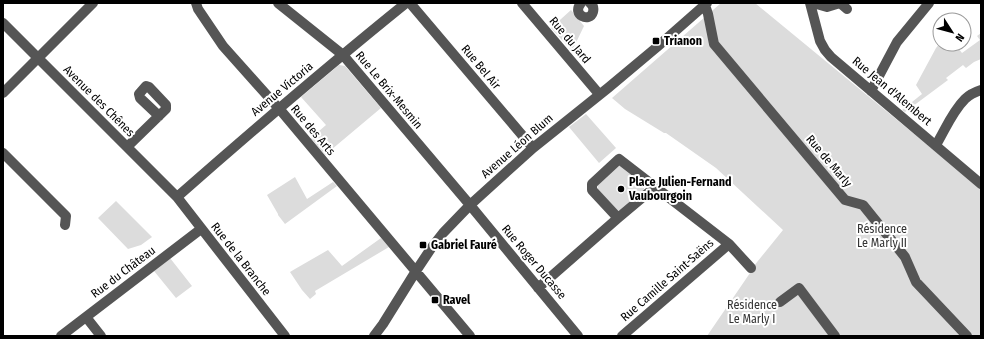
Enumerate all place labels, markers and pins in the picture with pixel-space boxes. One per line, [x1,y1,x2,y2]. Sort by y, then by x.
place label: Trianon [664,34,702,48]
marker: Trianon [651,36,661,46]
place label: Place Julien-Fernand Vaubourgoin [628,175,732,203]
marker: Place Julien-Fernand Vaubourgoin [616,184,626,194]
place label: Gabriel Fauré [431,238,497,252]
marker: Gabriel Fauré [418,240,428,250]
place label: Ravel [443,293,471,307]
marker: Ravel [430,295,440,305]

